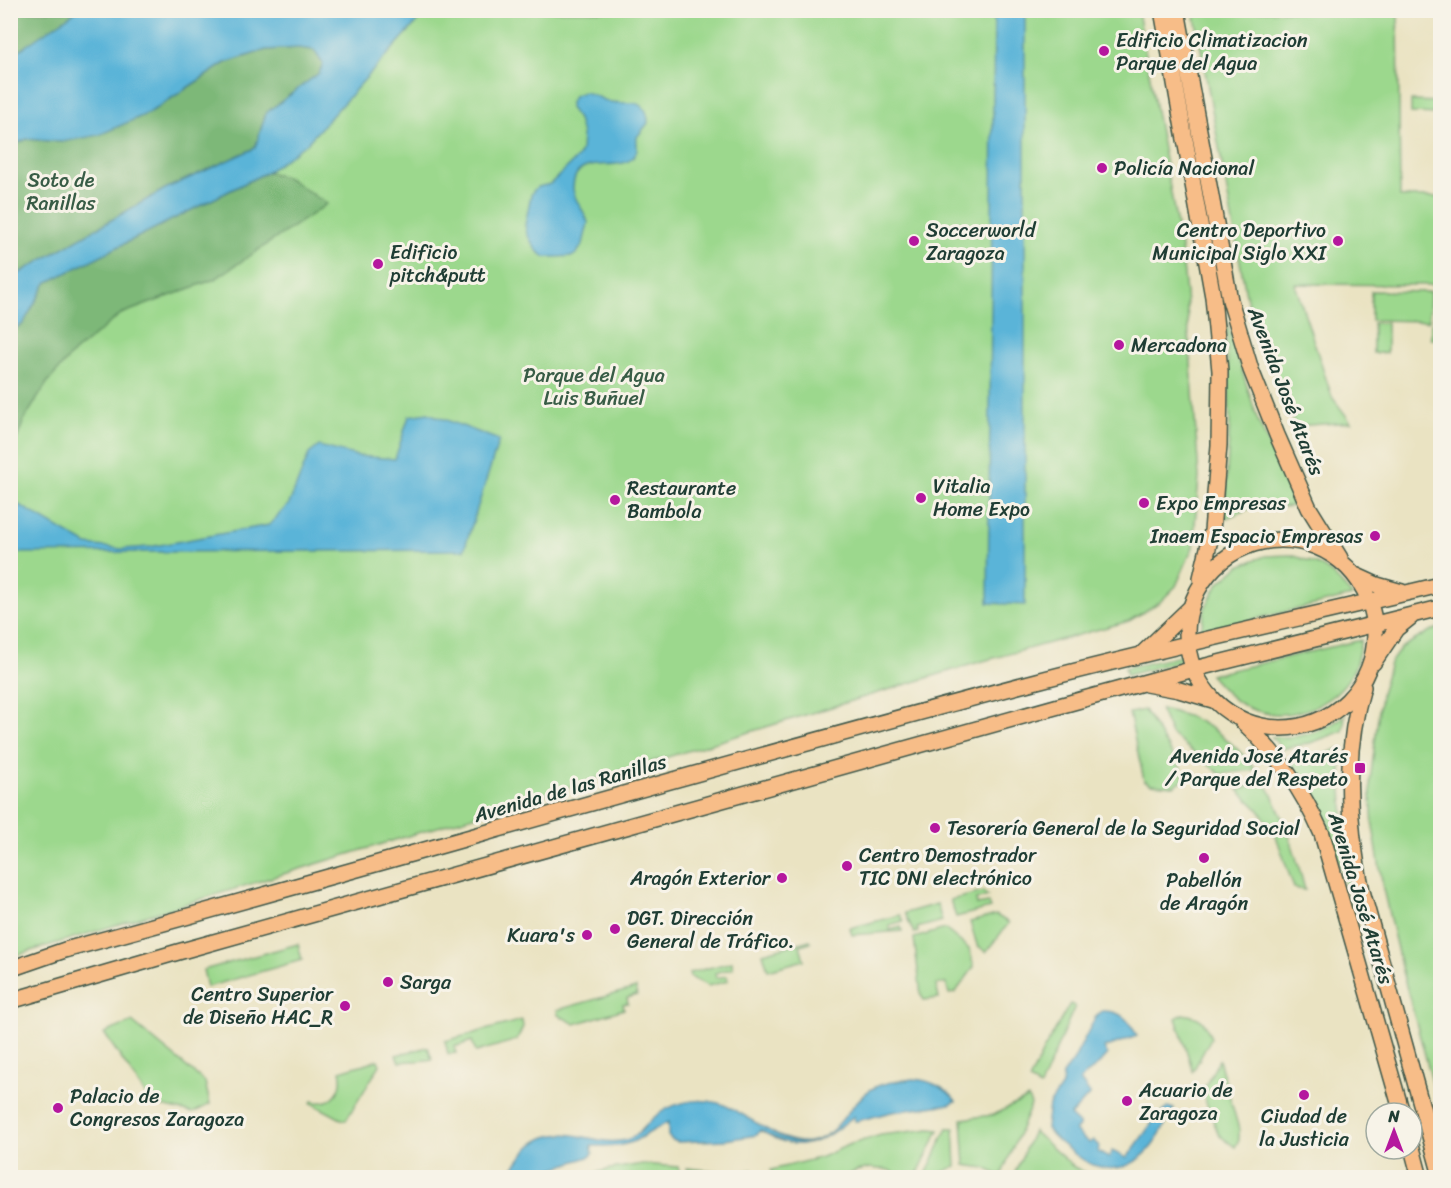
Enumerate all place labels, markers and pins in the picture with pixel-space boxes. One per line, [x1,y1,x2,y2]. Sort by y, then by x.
place label: Edificio Climatizacion Parque del Agua [1116,23,1308,81]
marker: Edificio Climatizacion Parque del Agua [1097,44,1111,58]
place label: Policía Nacional [1114,151,1255,186]
marker: Policía Nacional [1095,161,1109,175]
place label: Soccerworld Zaragoza [926,213,1037,271]
place label: Centro Deportivo Municipal Siglo XXI [1152,213,1327,271]
marker: Soccerworld Zaragoza [907,234,921,248]
marker: Centro Deportivo Municipal Siglo XXI [1331,234,1345,248]
place label: Edificio pitch&putt [389,235,486,293]
marker: Edificio pitch&putt [371,257,385,271]
place label: Mercadona [1131,328,1227,363]
marker: Mercadona [1112,338,1126,352]
place label: Vitalia Home Expo [933,469,1030,527]
place label: Restaurante Bambola [627,471,736,529]
place label: Expo Empresas [1156,486,1287,521]
marker: Vitalia Home Expo [914,491,928,505]
marker: Restaurante Bambola [608,493,622,507]
marker: Expo Empresas [1137,496,1151,510]
place label: Inaem Espacio Empresas [1149,519,1364,554]
marker: Inaem Espacio Empresas [1368,529,1382,543]
place label: Avenida José Atarés / Parque del Respeto [1165,739,1349,797]
marker: Avenida José Atarés / Parque del Respeto [1353,761,1367,775]
place label: Tesorería General de la Seguridad Social [947,811,1301,846]
marker: Tesorería General de la Seguridad Social [928,821,942,835]
place label: Centro Demostrador TIC DNI electrónico [859,838,1037,896]
marker: Pabellón de Aragón [1197,851,1211,865]
marker: Centro Demostrador TIC DNI electrónico [840,859,854,873]
place label: Aragón Exterior [629,861,772,896]
place label: Pabellón de Aragón [1160,863,1248,921]
marker: Aragón Exterior [775,871,789,885]
place label: DGT. Dirección General de Tráfico. [627,901,795,959]
place label: Kuara's [507,918,576,953]
marker: DGT. Dirección General de Tráfico. [608,922,622,936]
marker: Kuara's [580,928,594,942]
place label: Sarga [400,965,452,1000]
marker: Sarga [381,975,395,989]
place label: Centro Superior de Diseño HAC_R [183,977,334,1035]
marker: Centro Superior de Diseño HAC_R [338,999,352,1013]
place label: Acuario de Zaragoza [1138,1073,1233,1131]
place label: Palacio de Congresos Zaragoza [70,1079,244,1137]
marker: Ciudad de la Justicia [1297,1088,1311,1102]
marker: Acuario de Zaragoza [1120,1094,1134,1108]
place label: Ciudad de la Justicia [1259,1099,1350,1157]
marker: Palacio de Congresos Zaragoza [51,1101,65,1115]

